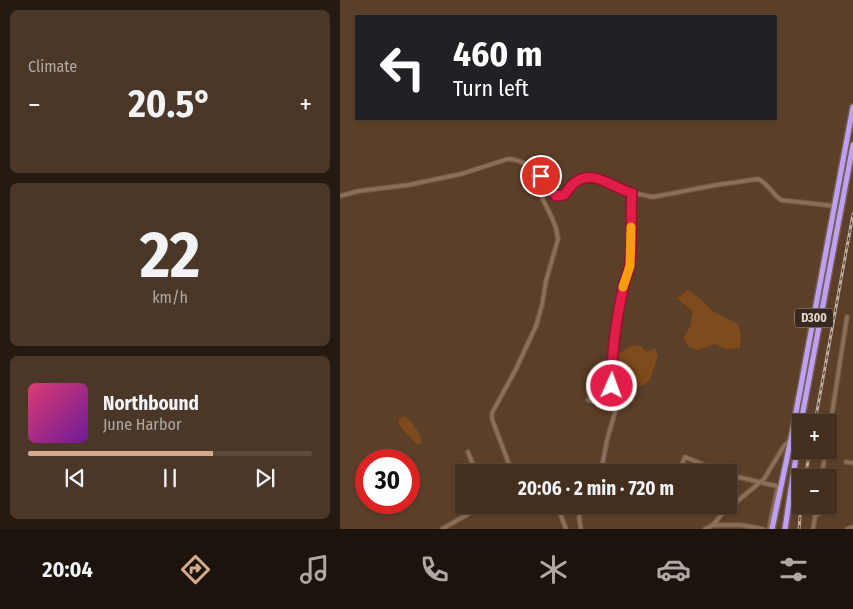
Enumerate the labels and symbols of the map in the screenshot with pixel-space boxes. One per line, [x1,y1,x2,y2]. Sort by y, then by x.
pin [520,155,562,197]
road number: D300 [795,308,833,328]
position arrow [585,359,637,411]
speed limit sign: 30 [355,449,420,514]

